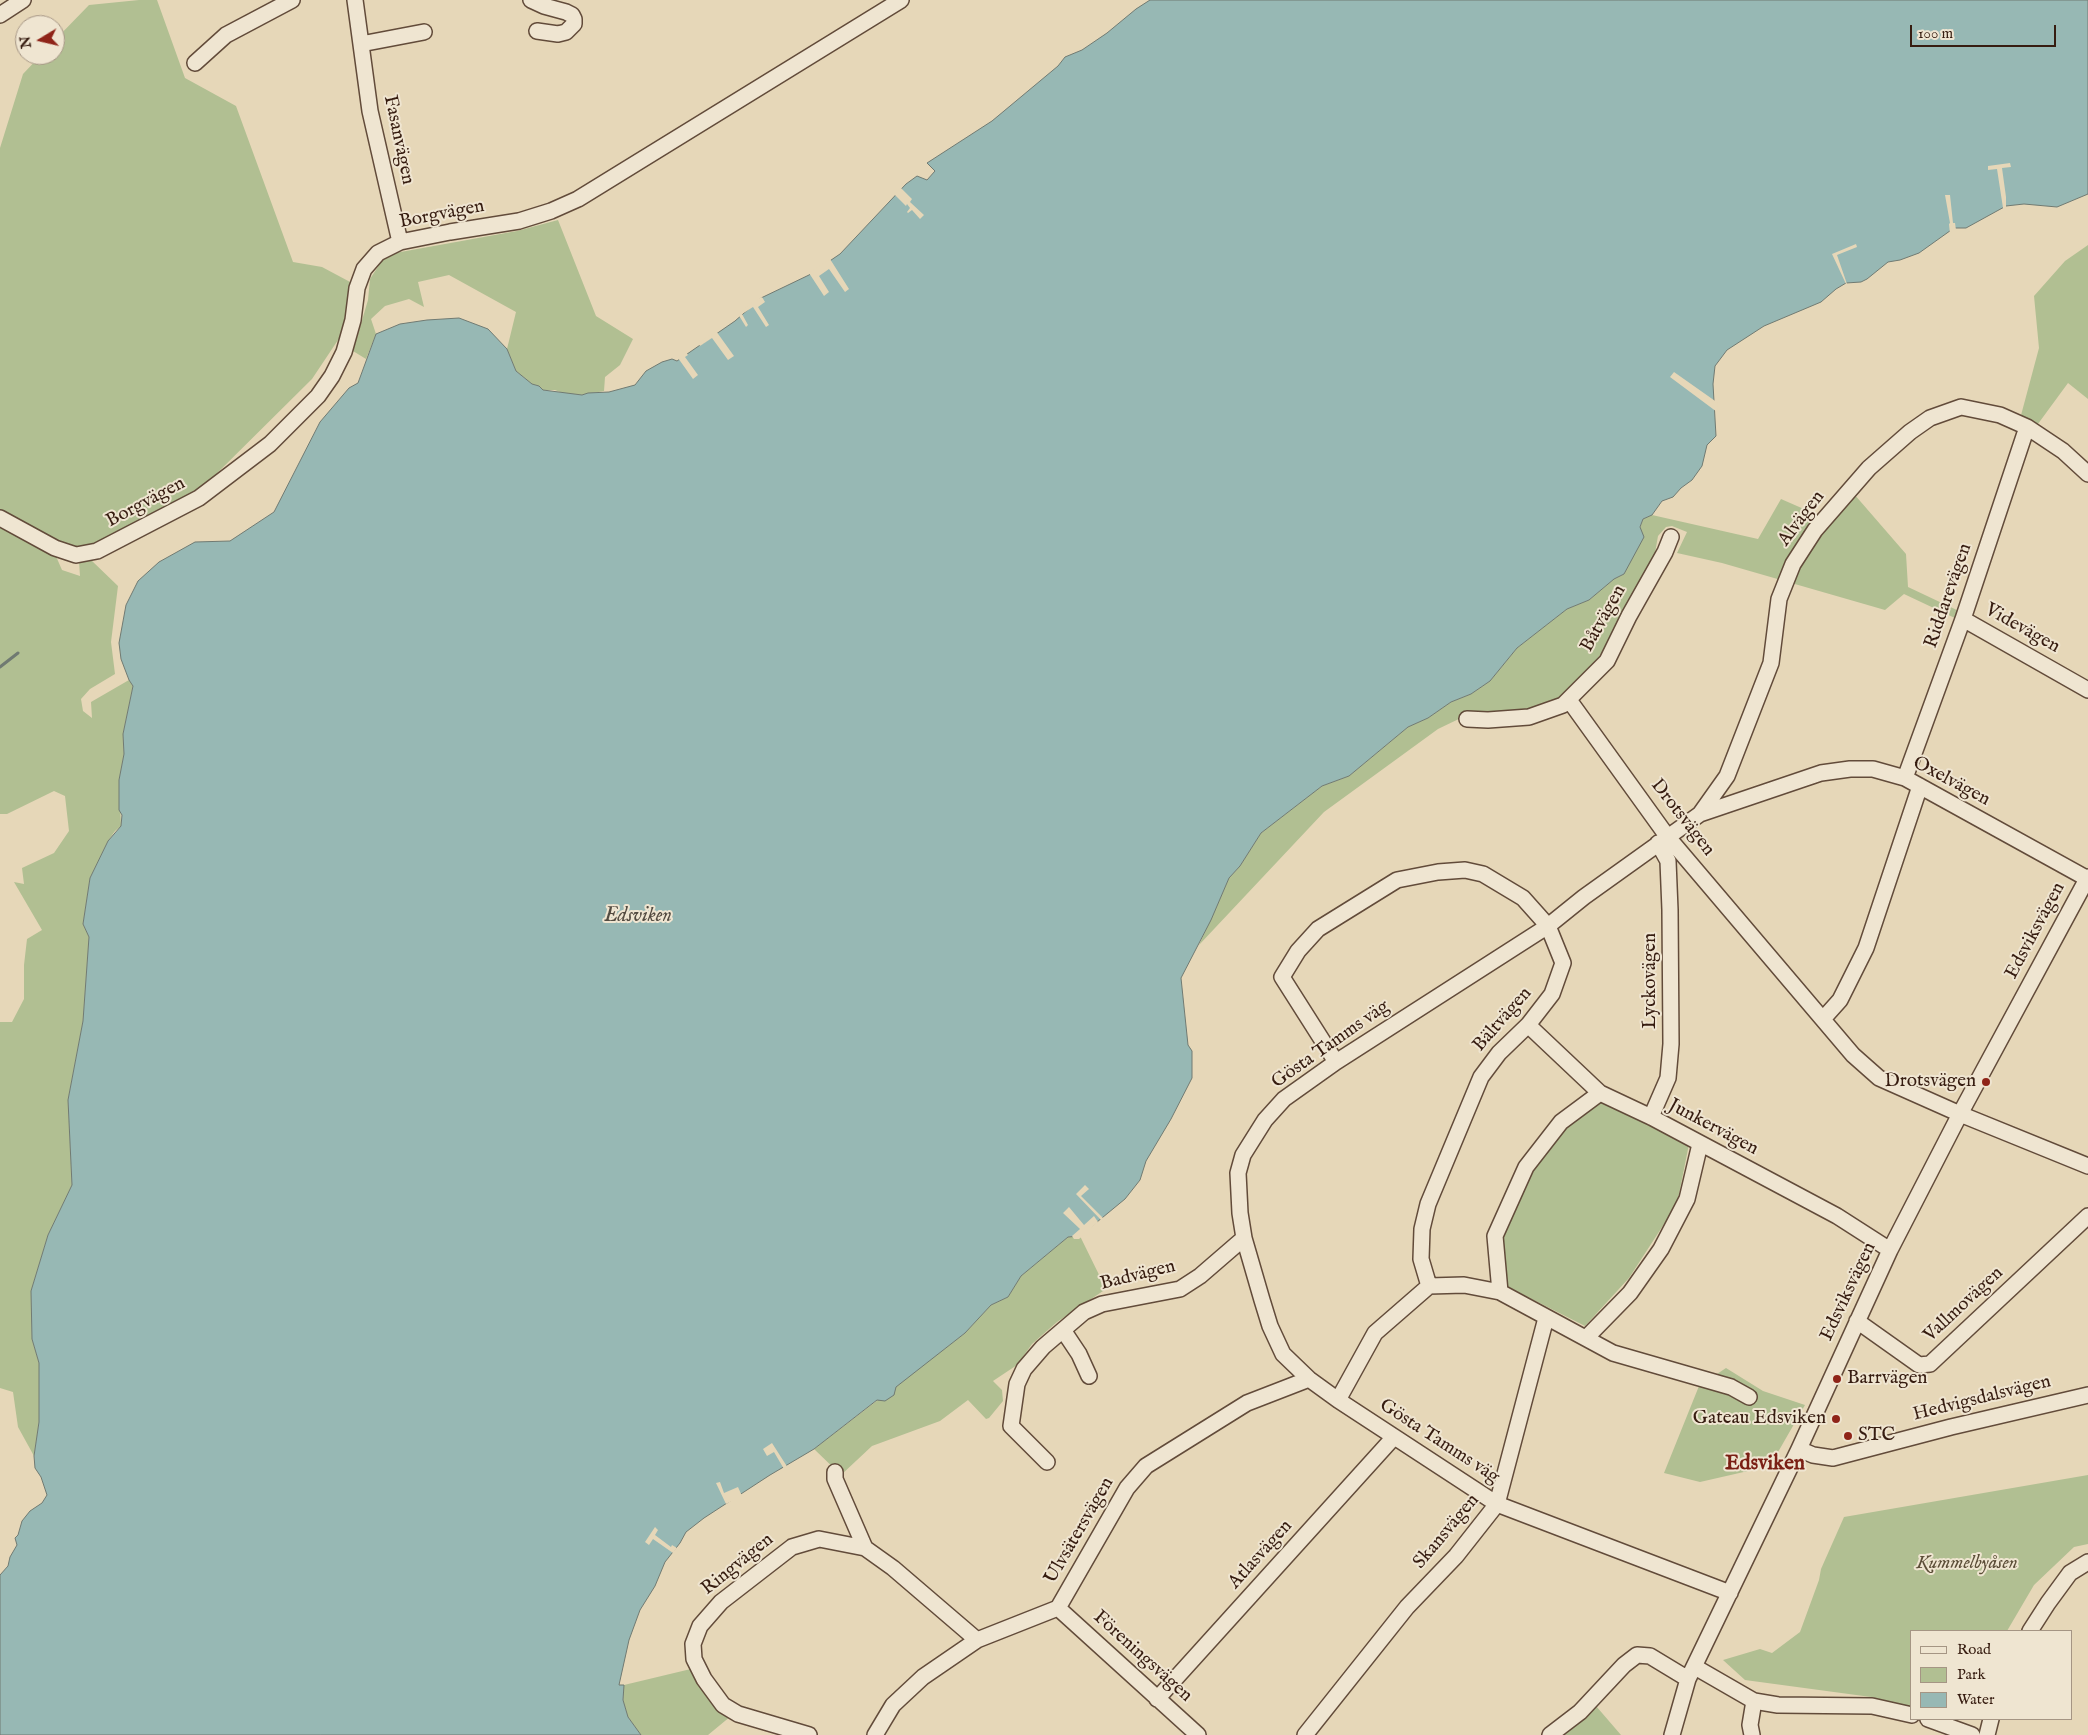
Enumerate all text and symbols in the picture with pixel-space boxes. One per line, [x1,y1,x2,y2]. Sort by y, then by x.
north arrow [15,15,65,65]
scale bar [1913,15,2059,47]
text: 100 m [1918,24,1953,43]
text: N [16,35,36,50]
street label: Fasanvägen [377,93,419,187]
street label: Borgvägen [398,196,486,234]
street label: Borgvägen [103,473,189,533]
street label: Alvägen [1774,487,1830,551]
street label: Riddarevägen [1920,541,1978,651]
street label: Båtvägen [1576,582,1632,656]
street label: Videvägen [1981,599,2063,659]
street label: Oxelvägen [1908,752,1994,812]
street label: Drotsvägen [1645,775,1719,861]
street label: Edsviksvägen [2001,879,2071,983]
water label: Edsviken [604,905,672,929]
street label: Lyckovägen [1640,933,1662,1029]
street label: Bältvägen [1469,983,1537,1057]
street label: Gösta Tamms väg [1268,996,1394,1094]
place label: Drotsvägen [1885,1071,1976,1093]
marker: Drotsvägen [1980,1076,1992,1088]
street label: Junkervägen [1664,1095,1762,1161]
street label: Edsviksvägen [1816,1239,1882,1345]
street label: Badvägen [1098,1256,1178,1296]
street label: Vallmovägen [1920,1262,2008,1348]
place label: Barrvägen [1847,1368,1927,1390]
street label: Hedvigsdalsvägen [1911,1371,2053,1427]
marker: Barrvägen [1831,1373,1843,1385]
street label: Gösta Tamms väg [1375,1395,1503,1489]
place label: Gateau Edsviken [1693,1408,1826,1430]
marker: Gateau Edsviken [1830,1413,1842,1425]
place label: STC [1858,1425,1895,1447]
marker: STC [1842,1430,1854,1442]
district label: Edsviken [1725,1452,1805,1478]
street label: Ulvsätersvägen [1040,1474,1120,1588]
street label: Skansvägen [1409,1490,1485,1574]
street label: Atlasvägen [1224,1516,1298,1594]
street label: Ringvägen [697,1529,779,1601]
park label: Kummelbyåsen [1916,1553,2018,1575]
street label: Föreningsvägen [1088,1606,1196,1708]
legend [1910,1630,2073,1720]
text: Road [1957,1640,1991,1659]
text: Park [1957,1665,1986,1684]
text: Water [1957,1690,1994,1709]

